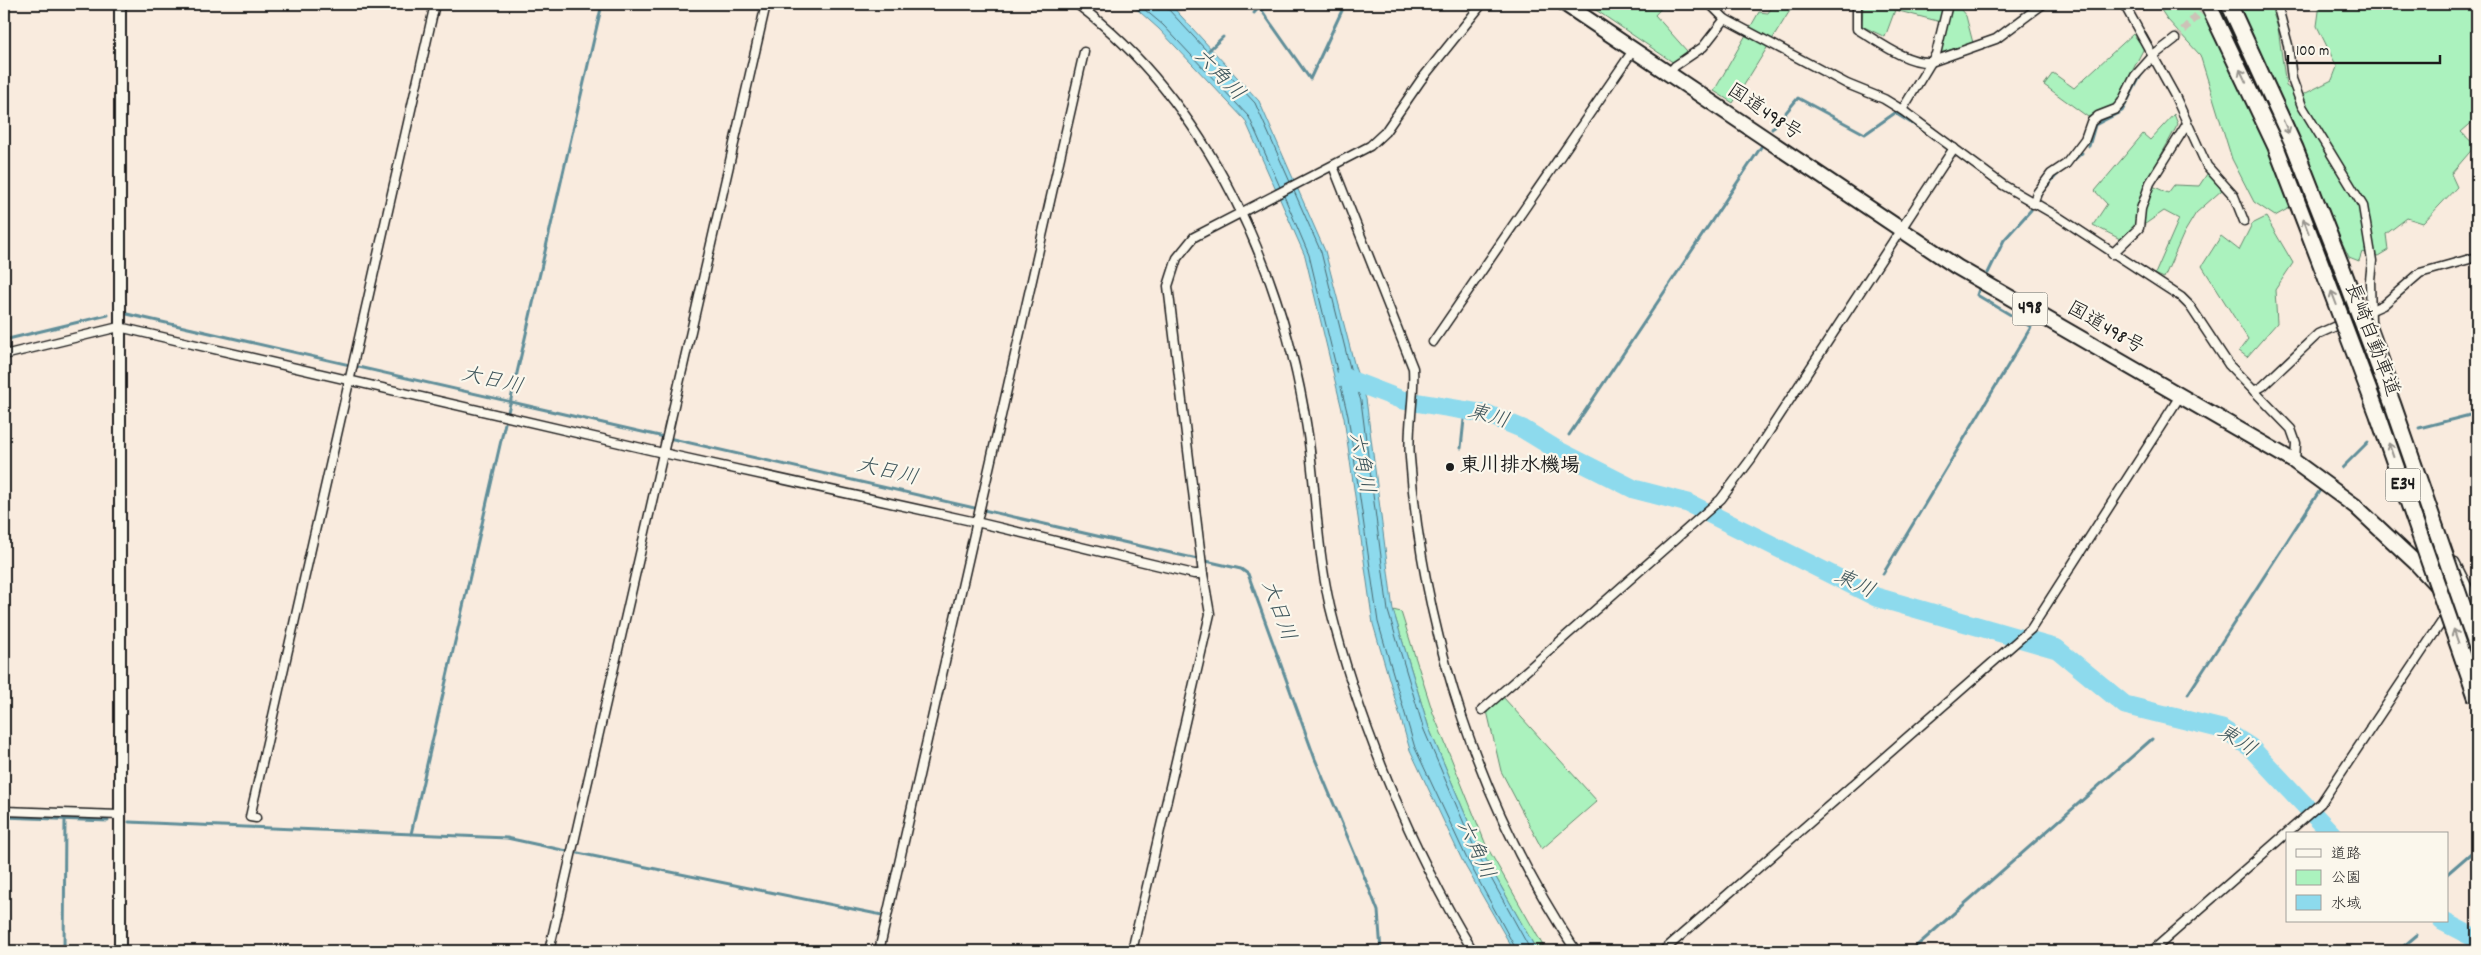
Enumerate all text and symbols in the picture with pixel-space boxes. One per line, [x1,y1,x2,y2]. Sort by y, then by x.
scale bar [2288,32,2441,64]
text: 100 m [2296,41,2329,63]
water label: 六角川 [1185,43,1251,109]
one-way arrow [2238,69,2248,84]
street label: 国道498号 [1721,77,1807,149]
one-way arrow [2282,119,2291,134]
one-way arrow [2301,219,2310,234]
street label: 長崎自動車道 [2336,279,2406,401]
one-way arrow [2328,291,2338,306]
road number: 498 [2012,292,2048,326]
street label: 国道498号 [2061,296,2149,362]
water label: 大日川 [458,360,526,404]
water label: 東川 [1464,398,1512,438]
water label: 六角川 [1339,429,1381,497]
one-way arrow [2386,443,2395,458]
water label: 大日川 [853,451,921,495]
place label: 東川排水機場 [1460,453,1580,481]
marker: 東川排水機場 [1444,461,1456,473]
road number: E34 [2386,468,2420,502]
water label: 東川 [1829,563,1879,607]
water label: 大日川 [1252,576,1302,646]
one-way arrow [2451,629,2460,645]
water label: 東川 [2210,718,2262,766]
water label: 六角川 [1447,815,1501,885]
legend [2286,832,2448,922]
text: 道路 [2331,844,2361,866]
text: 公園 [2331,868,2361,890]
text: 水域 [2331,894,2361,916]

